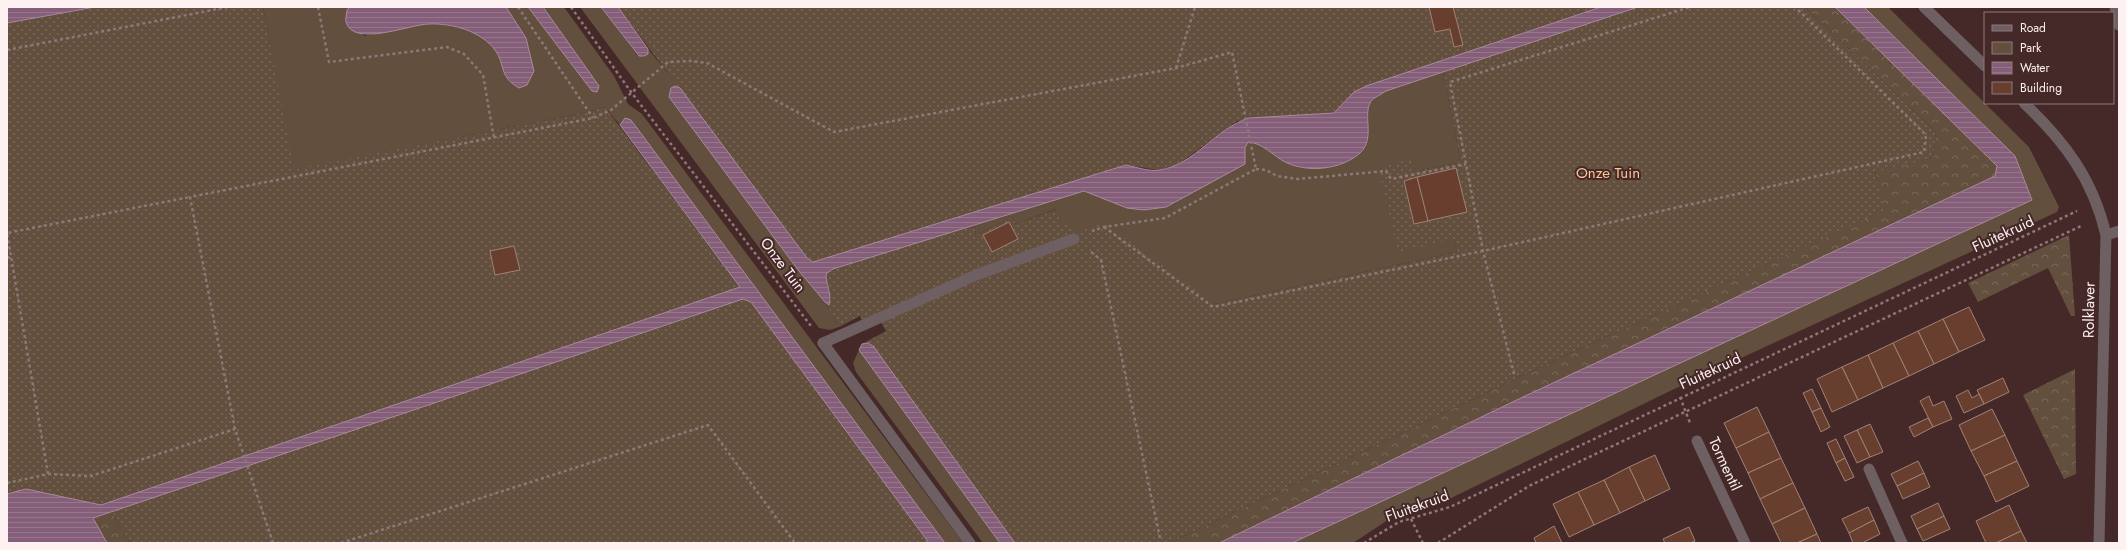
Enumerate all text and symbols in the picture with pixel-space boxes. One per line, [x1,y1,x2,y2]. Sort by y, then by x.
legend [1984,12,2114,104]
text: Road [2020,19,2046,37]
text: Park [2020,39,2042,57]
text: Water [2020,59,2051,77]
text: Building [2020,79,2062,97]
park label: Onze Tuin [1576,162,1640,184]
street label: Fluitekruid [1968,210,2038,258]
street label: Onze Tuin [755,233,811,297]
street label: Rolklaver [2078,281,2101,338]
street label: Fluitekruid [1675,347,1745,395]
street label: Tormentil [1703,433,1747,495]
street label: Fluitekruid [1382,484,1452,528]

